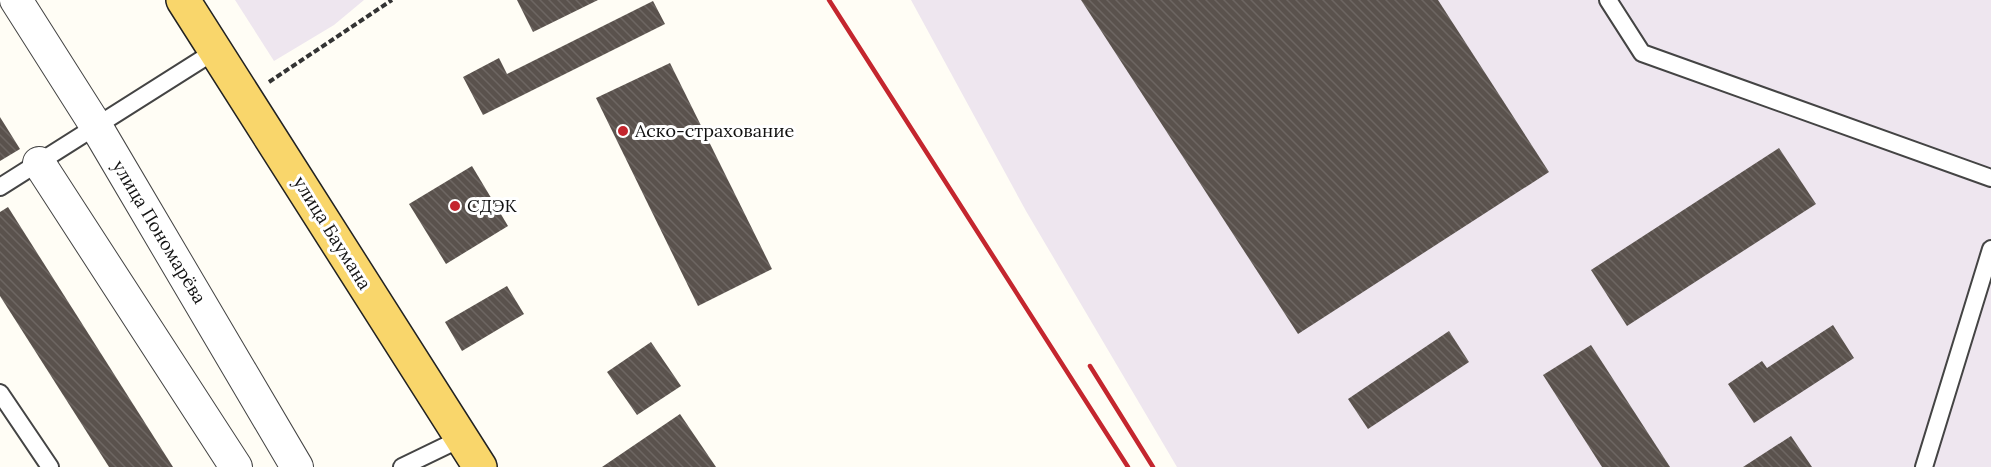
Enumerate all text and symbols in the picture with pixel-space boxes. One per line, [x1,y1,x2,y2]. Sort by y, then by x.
place label: Аско-страхование [634,119,794,142]
marker: Аско-страхование [616,124,630,138]
street label: улица Пономарёва [107,156,211,308]
street label: улица Баумана [288,172,376,294]
place label: СДЭК [467,194,517,217]
marker: СДЭК [448,199,462,213]

